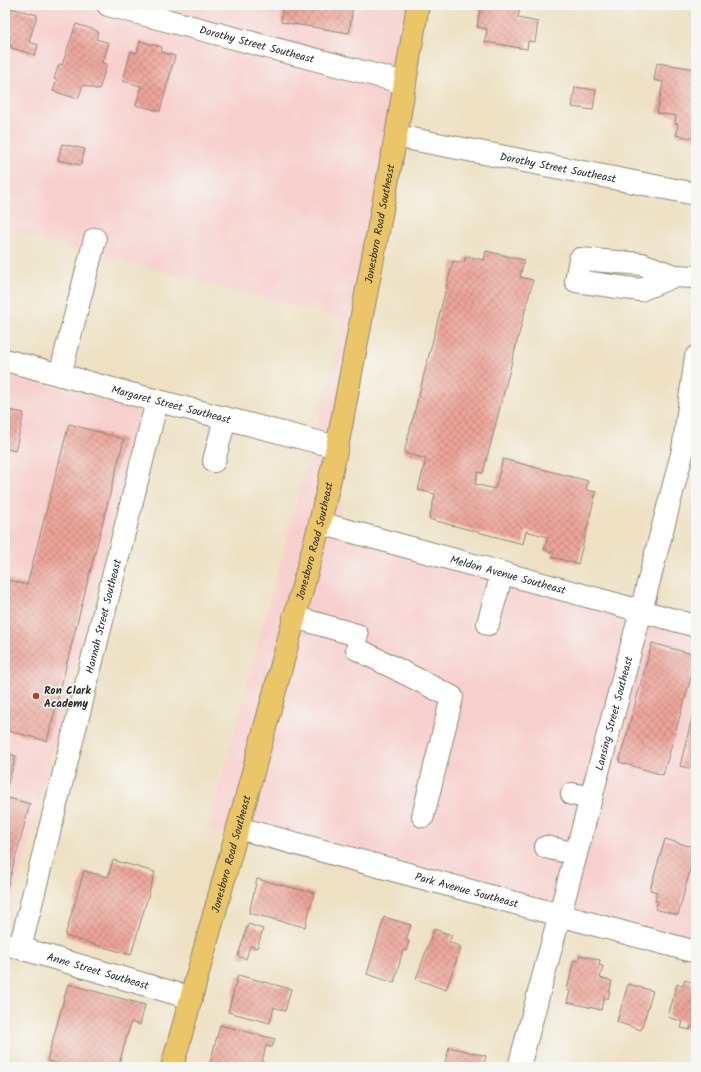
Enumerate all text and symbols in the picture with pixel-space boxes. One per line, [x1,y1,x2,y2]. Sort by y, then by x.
street label: Dorothy Street Southeast [197,21,317,69]
street label: Dorothy Street Southeast [498,148,618,188]
street label: Jonesboro Road Southeast [360,162,401,285]
street label: Margaret Street Southeast [109,381,233,429]
street label: Jonesboro Road Southeast [292,480,339,602]
street label: Meldon Avenue Southeast [448,551,568,600]
street label: Hannah Street Southeast [81,557,127,676]
street label: Lansing Street Southeast [591,654,639,773]
place label: Ron Clark Academy [44,682,91,713]
marker: Ron Clark Academy [31,691,41,701]
street label: Jonesboro Road Southeast [207,793,257,915]
street label: Park Avenue Southeast [413,868,521,914]
street label: Anne Street Southeast [45,948,152,995]

